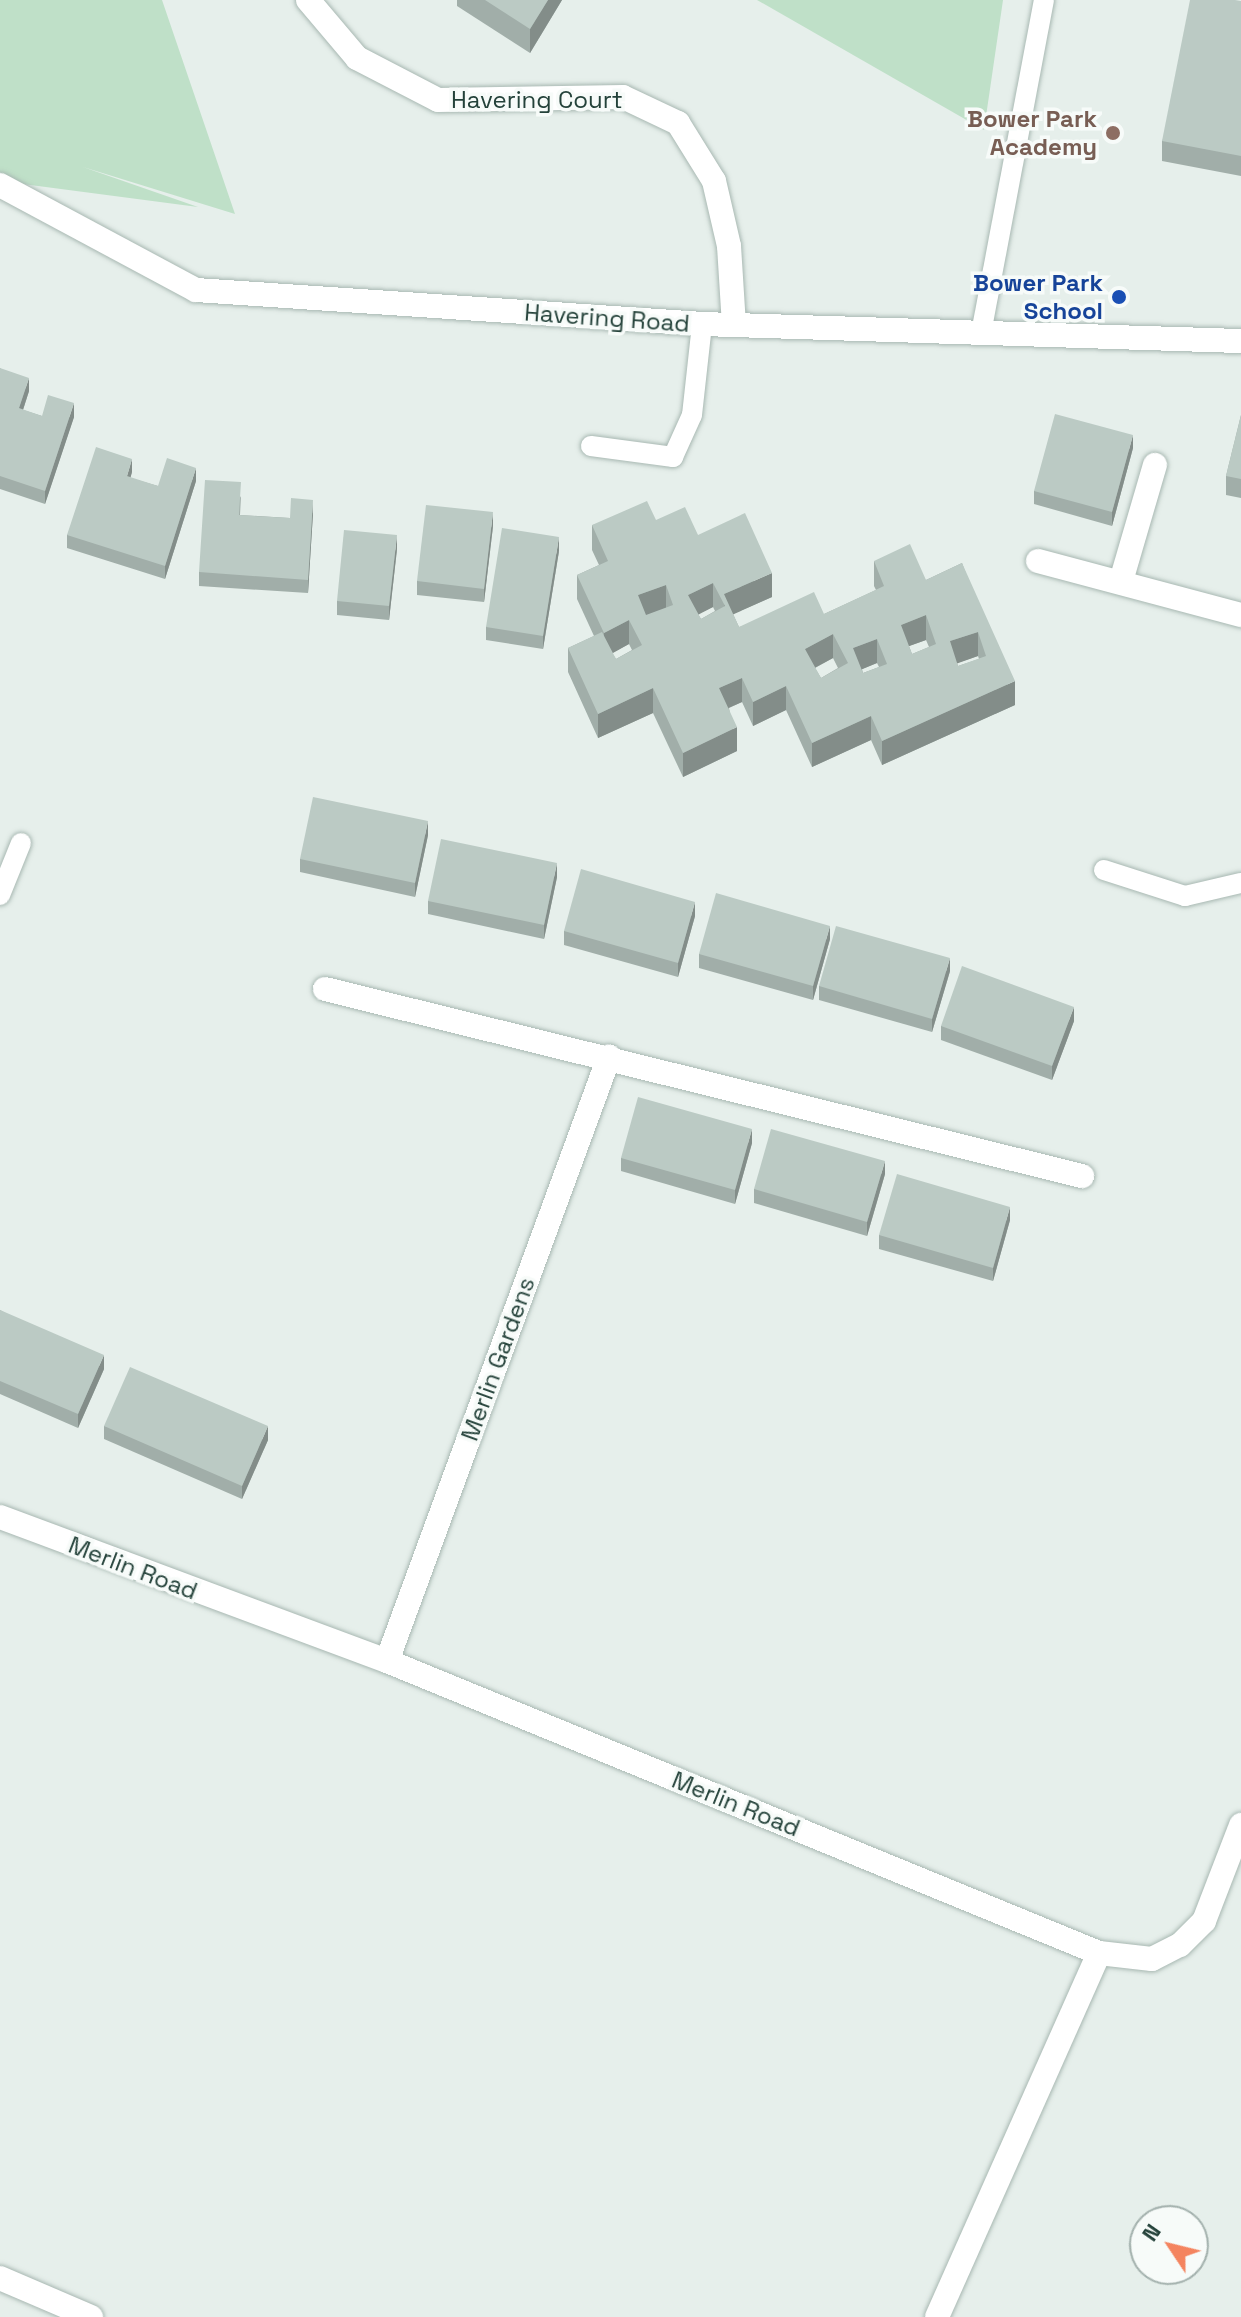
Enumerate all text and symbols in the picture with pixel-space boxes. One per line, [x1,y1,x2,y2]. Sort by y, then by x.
street label: Havering Court [451,86,623,114]
place label: Bower Park Academy [967,105,1097,161]
marker: Bower Park Academy [1104,124,1122,142]
place label: Bower Park School [973,269,1103,325]
marker: Bower Park School [1110,288,1128,306]
street label: Havering Road [523,298,691,338]
street label: Merlin Gardens [455,1273,541,1445]
street label: Merlin Road [65,1530,201,1606]
street label: Merlin Road [668,1765,804,1843]
north arrow [1129,2205,1209,2285]
text: N [1135,2218,1167,2246]

